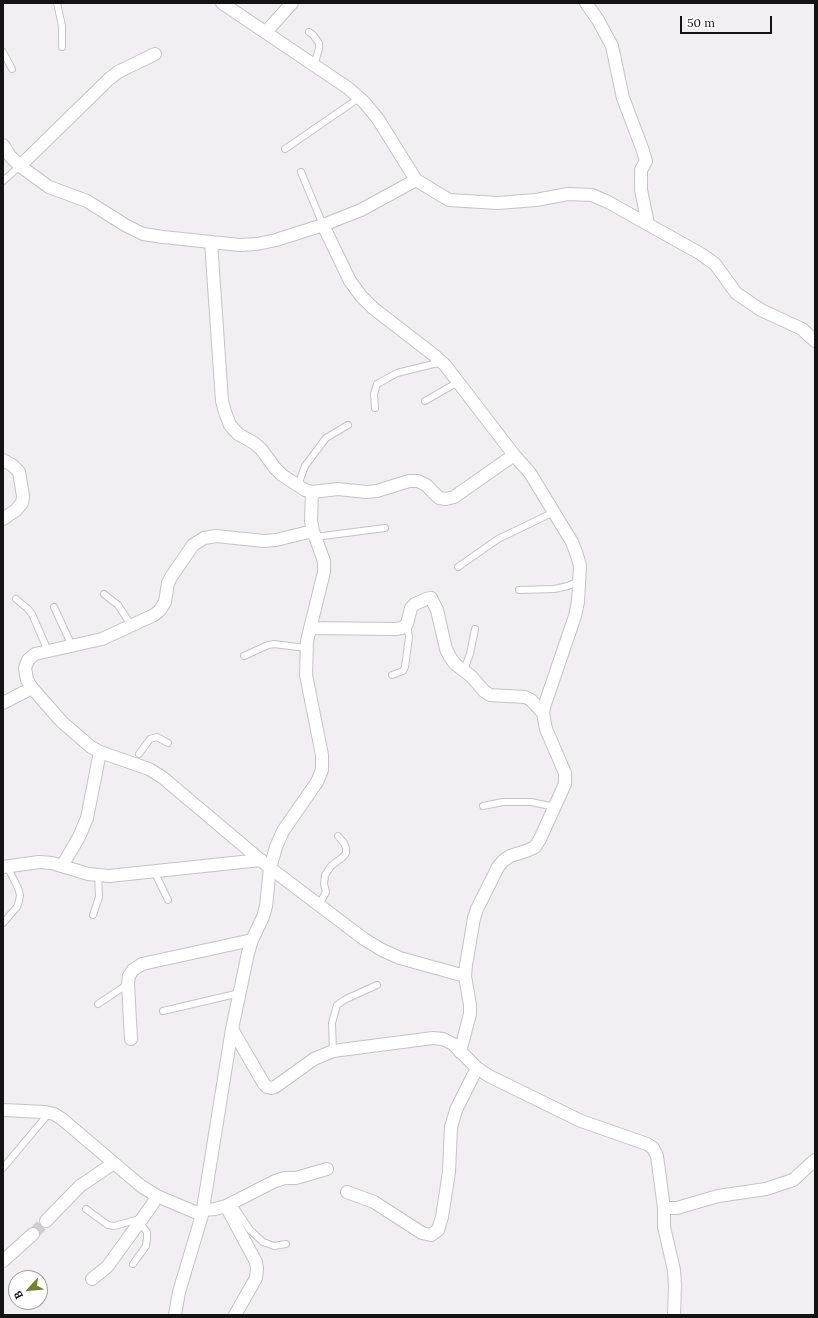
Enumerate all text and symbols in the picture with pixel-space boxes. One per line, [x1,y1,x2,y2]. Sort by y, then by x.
scale bar [682,8,774,34]
text: 50 m [687,15,715,30]
north arrow [8,1270,48,1310]
text: B [10,1289,26,1301]

